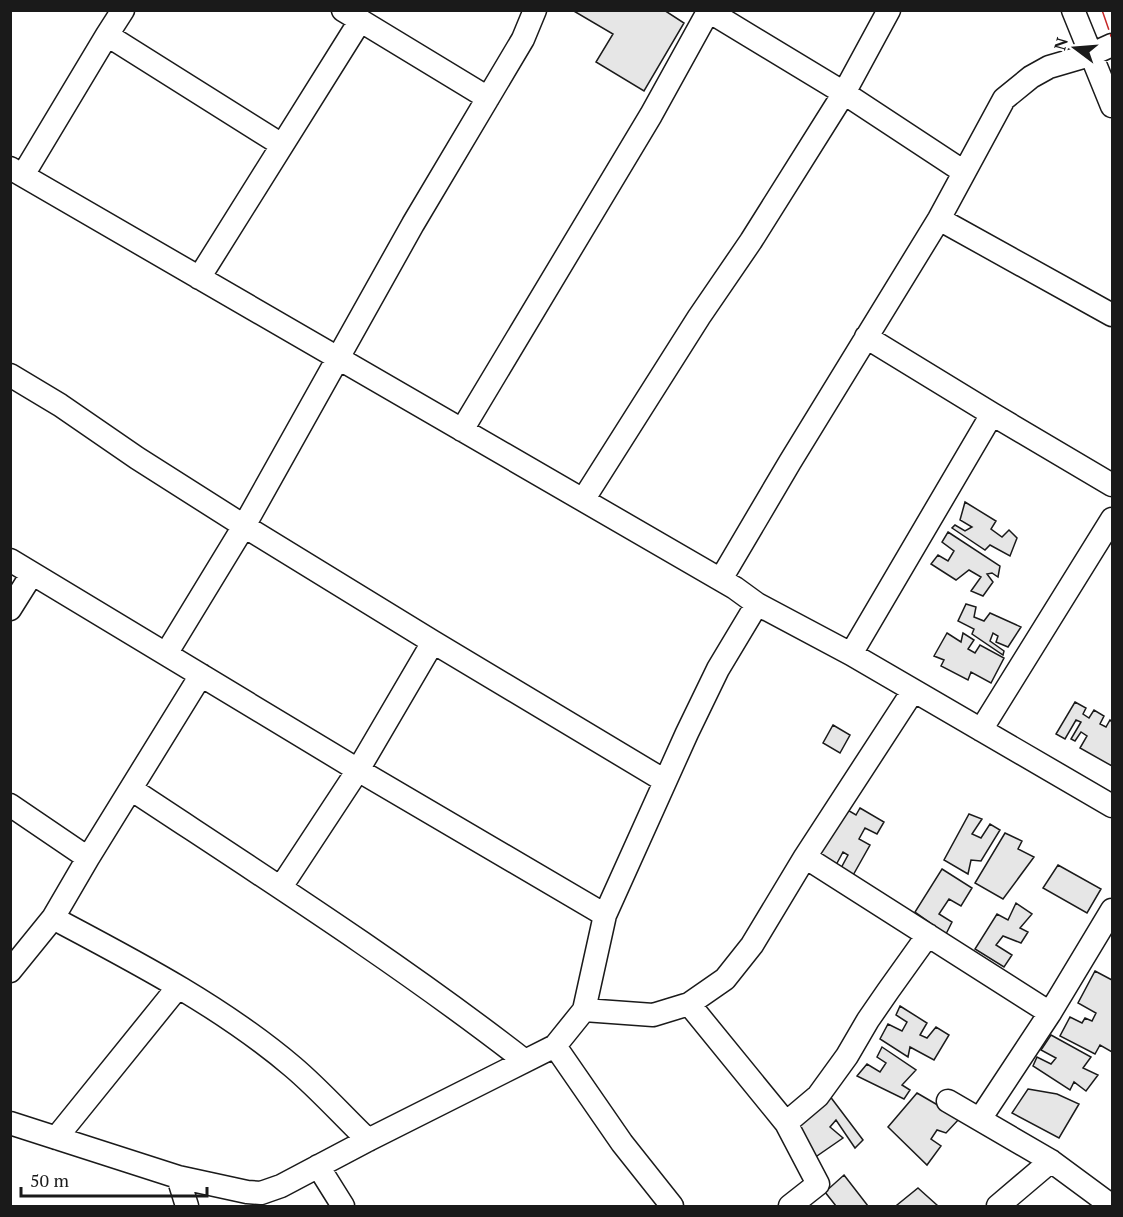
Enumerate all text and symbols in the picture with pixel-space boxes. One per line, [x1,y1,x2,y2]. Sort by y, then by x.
north arrow [1045,18,1105,78]
text: N [1048,35,1073,53]
scale bar [21,1160,207,1198]
text: 50 m [30,1168,70,1192]

